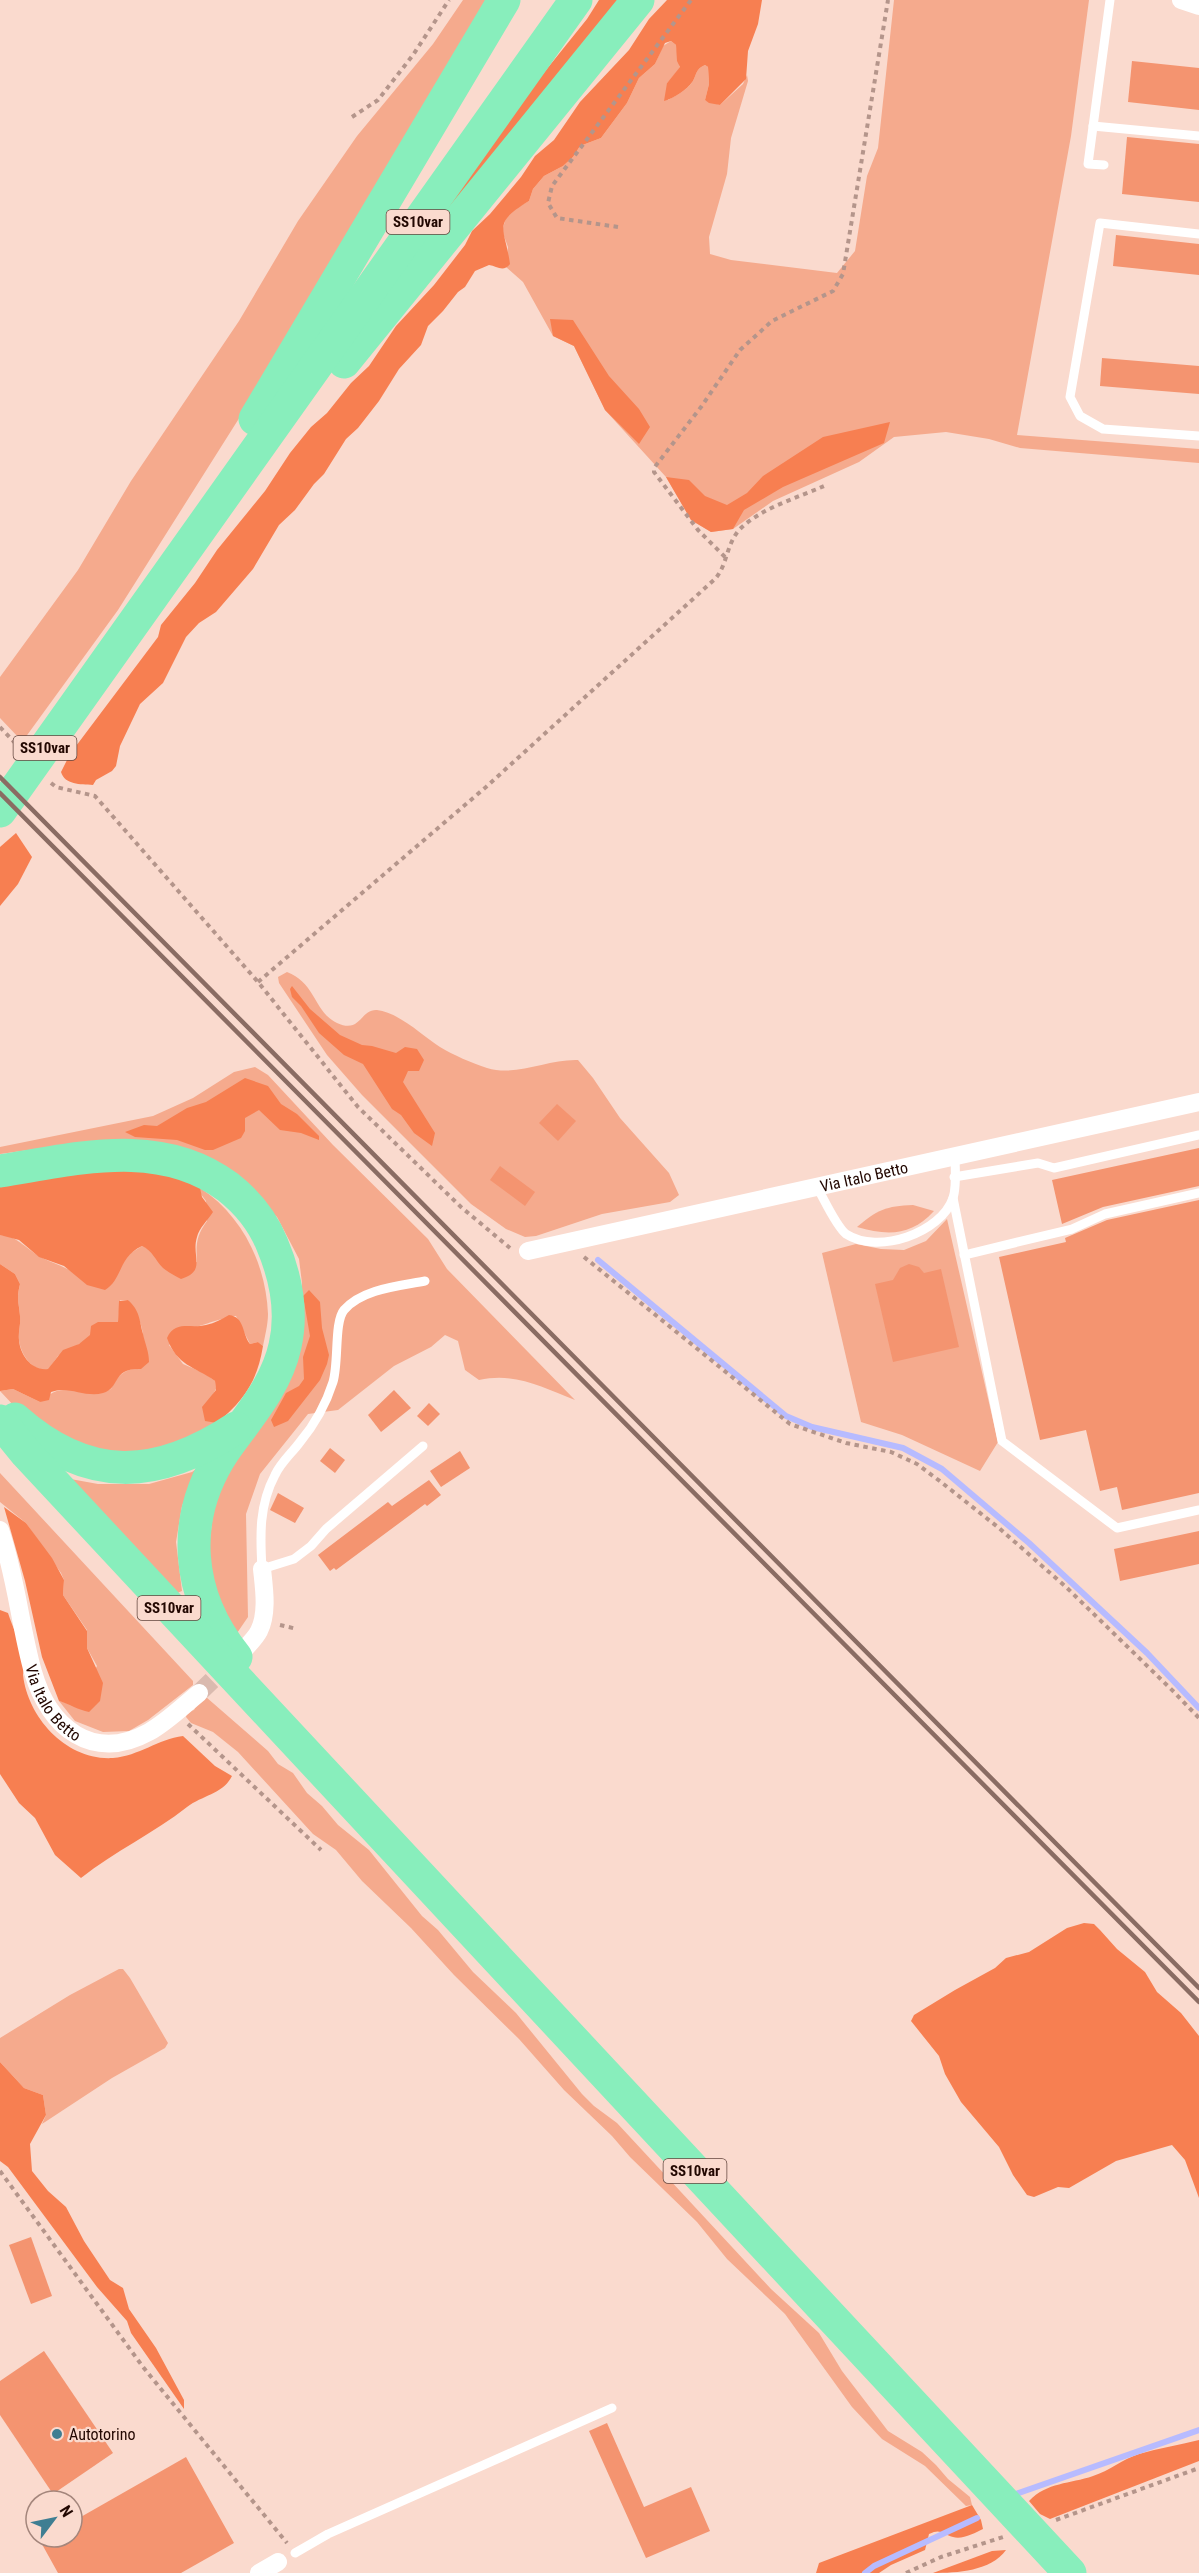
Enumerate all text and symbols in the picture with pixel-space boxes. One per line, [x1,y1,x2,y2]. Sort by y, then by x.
road number: SS10var [386,210,450,234]
road number: SS10var [14,736,76,760]
street label: Via Italo Betto [818,1158,910,1196]
road number: SS10var [138,1596,201,1620]
street label: Via Italo Betto [21,1662,84,1745]
road number: SS10var [664,2159,726,2183]
place label: Autotorino [69,2425,135,2444]
marker: Autotorino [50,2427,64,2441]
north arrow [24,2489,84,2549]
text: N [56,2502,77,2521]

